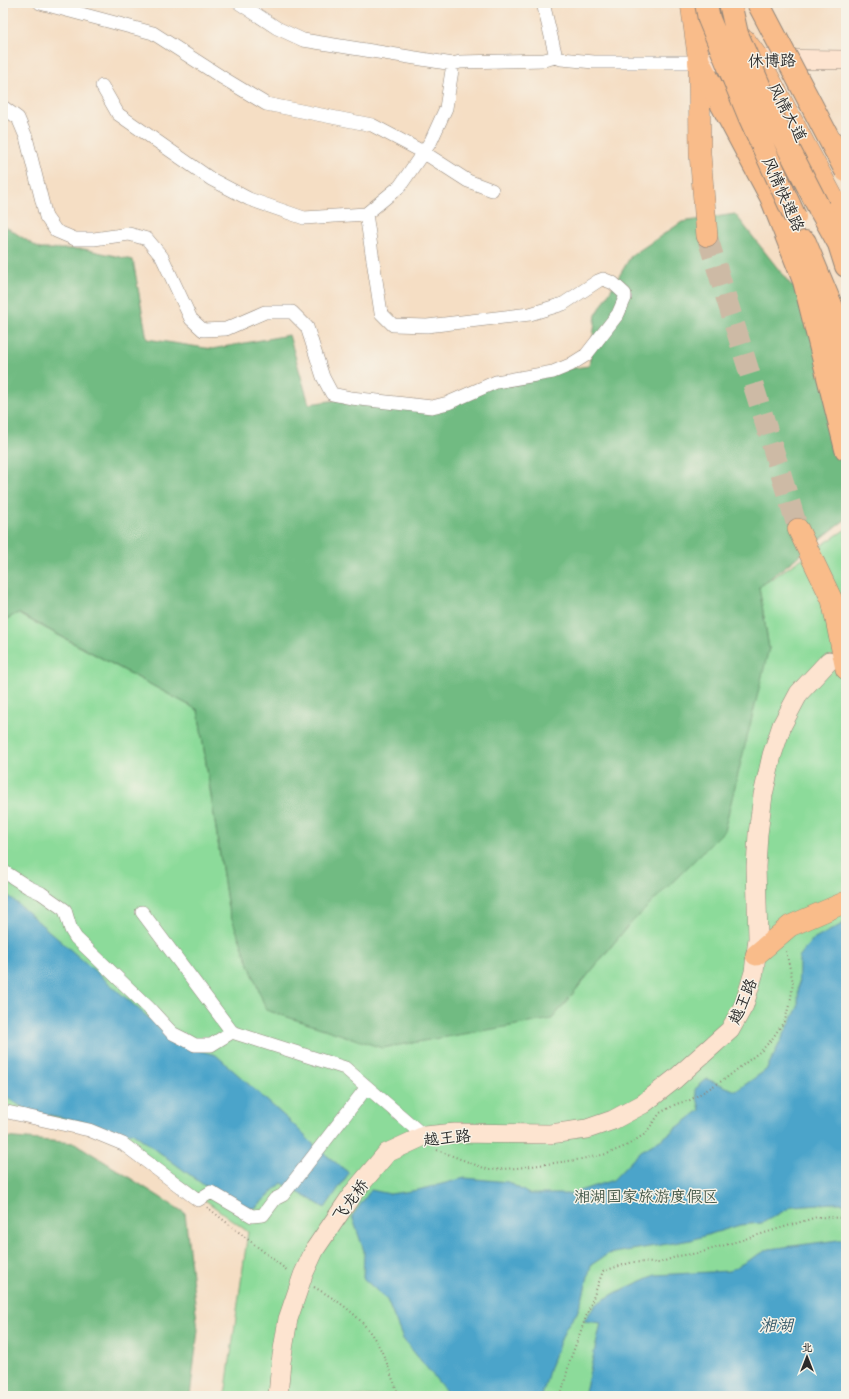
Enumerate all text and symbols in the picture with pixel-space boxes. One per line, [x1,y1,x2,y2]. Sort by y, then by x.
street label: 休博路 [748,51,796,74]
street label: 风情大道 [761,80,811,147]
street label: 风情快速路 [755,154,808,236]
street label: 越王路 [724,975,764,1029]
street label: 越王路 [422,1126,472,1153]
street label: 飞龙桥 [328,1175,376,1228]
park label: 湘湖国家旅游度假区 [574,1187,718,1210]
water label: 湘湖 [759,1316,795,1340]
north arrow [787,1337,827,1377]
text: 北 [802,1341,813,1357]

